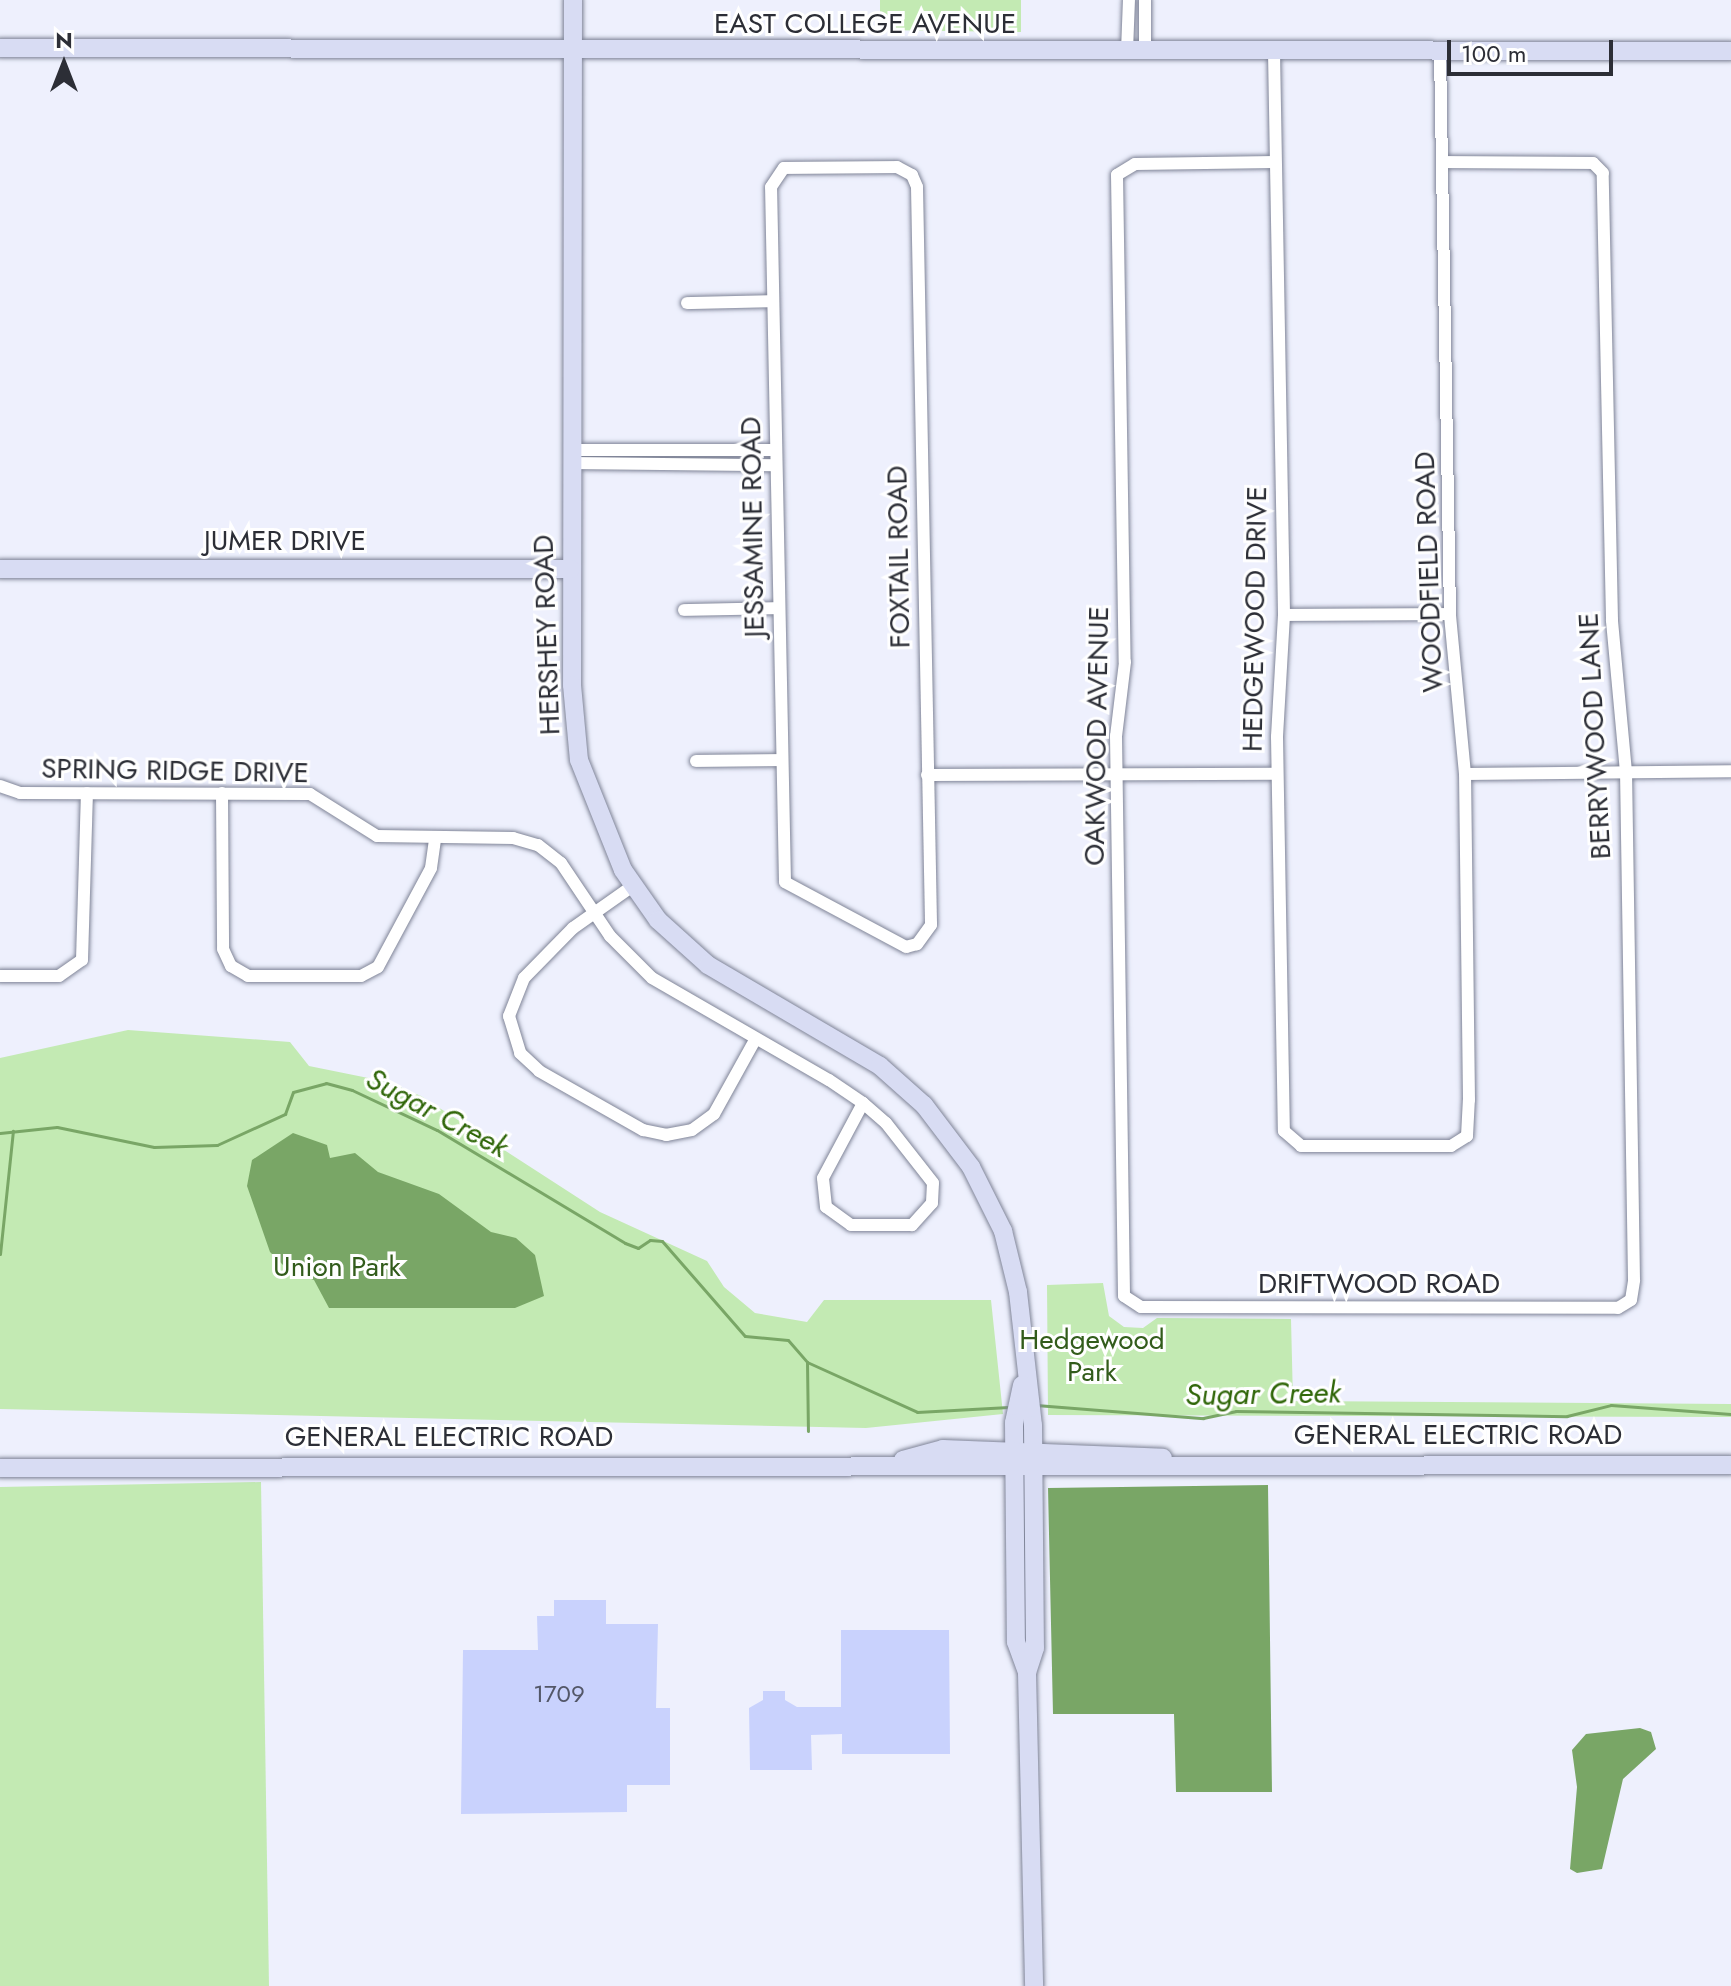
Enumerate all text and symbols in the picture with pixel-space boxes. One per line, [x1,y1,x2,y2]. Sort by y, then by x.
street label: EAST COLLEGE AVENUE [714,7,1016,41]
north arrow [24,24,104,104]
text: N [55,24,73,56]
scale bar [1451,24,1617,74]
text: 100 m [1461,36,1527,71]
street label: JESSAMINE ROAD [734,416,772,638]
street label: WOODFIELD ROAD [1408,451,1450,693]
street label: FOXTAIL ROAD [881,465,917,649]
street label: HEDGEWOOD DRIVE [1236,486,1274,752]
street label: JUMER DRIVE [204,524,366,558]
street label: HERSHEY ROAD [527,534,567,736]
street label: OAKWOOD AVENUE [1078,606,1116,866]
street label: BERRYWOOD LANE [1572,612,1618,860]
street label: SPRING RIDGE DRIVE [41,752,309,790]
water label: Sugar Creek [360,1061,514,1165]
park label: Union Park [273,1250,401,1284]
street label: DRIFTWOOD ROAD [1258,1267,1500,1301]
park label: Hedgewood Park [1019,1323,1165,1389]
water label: Sugar Creek [1185,1375,1341,1413]
street label: GENERAL ELECTRIC ROAD [1294,1418,1622,1452]
street label: GENERAL ELECTRIC ROAD [285,1420,613,1454]
house number: 1709 [533,1680,585,1708]

